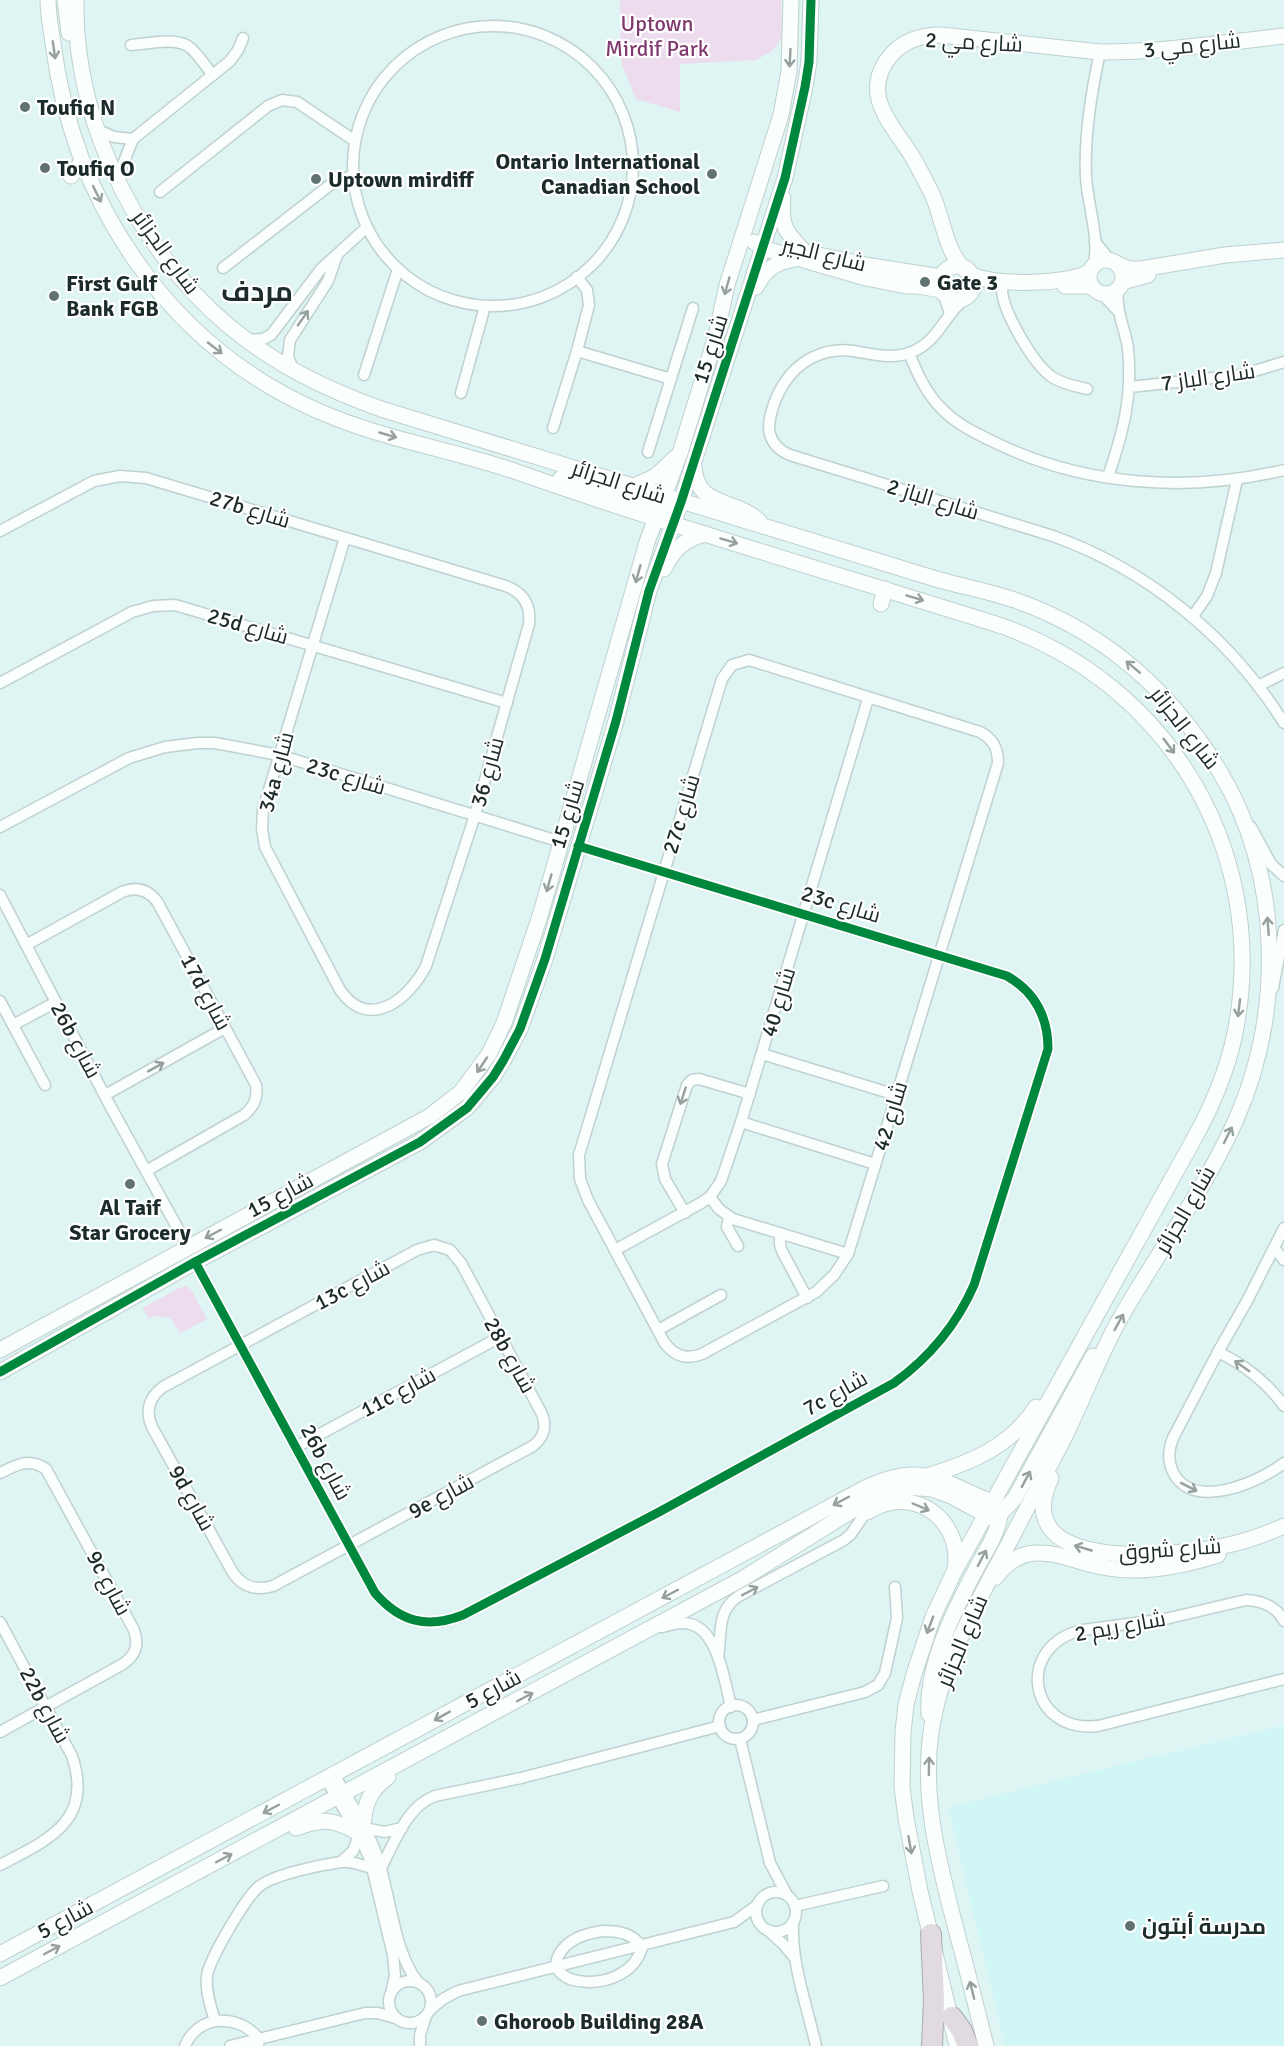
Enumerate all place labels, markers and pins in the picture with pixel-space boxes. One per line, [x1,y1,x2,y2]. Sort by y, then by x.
place label: Toufiq N [37,94,115,121]
marker: Toufiq N [18,100,32,114]
place label: Ontario International Canadian School [495,148,700,200]
place label: Toufiq O [57,155,135,182]
marker: Toufiq O [38,161,52,175]
place label: Uptown mirdiff [328,166,475,193]
marker: Ontario International Canadian School [705,167,719,181]
marker: Uptown mirdiff [309,172,323,186]
place label: Gate 3 [937,269,998,296]
place label: First Gulf Bank FGB [66,270,159,322]
marker: Gate 3 [918,275,932,289]
marker: First Gulf Bank FGB [47,289,61,303]
marker: Al Taif Star Grocery [123,1177,137,1191]
place label: Al Taif Star Grocery [69,1194,191,1246]
place label: مدرسة أبتون [1142,1912,1266,1940]
marker: مدرسة أبتون [1123,1919,1137,1933]
place label: Ghoroob Building 28A [494,2008,704,2035]
marker: Ghoroob Building 28A [475,2014,489,2028]

